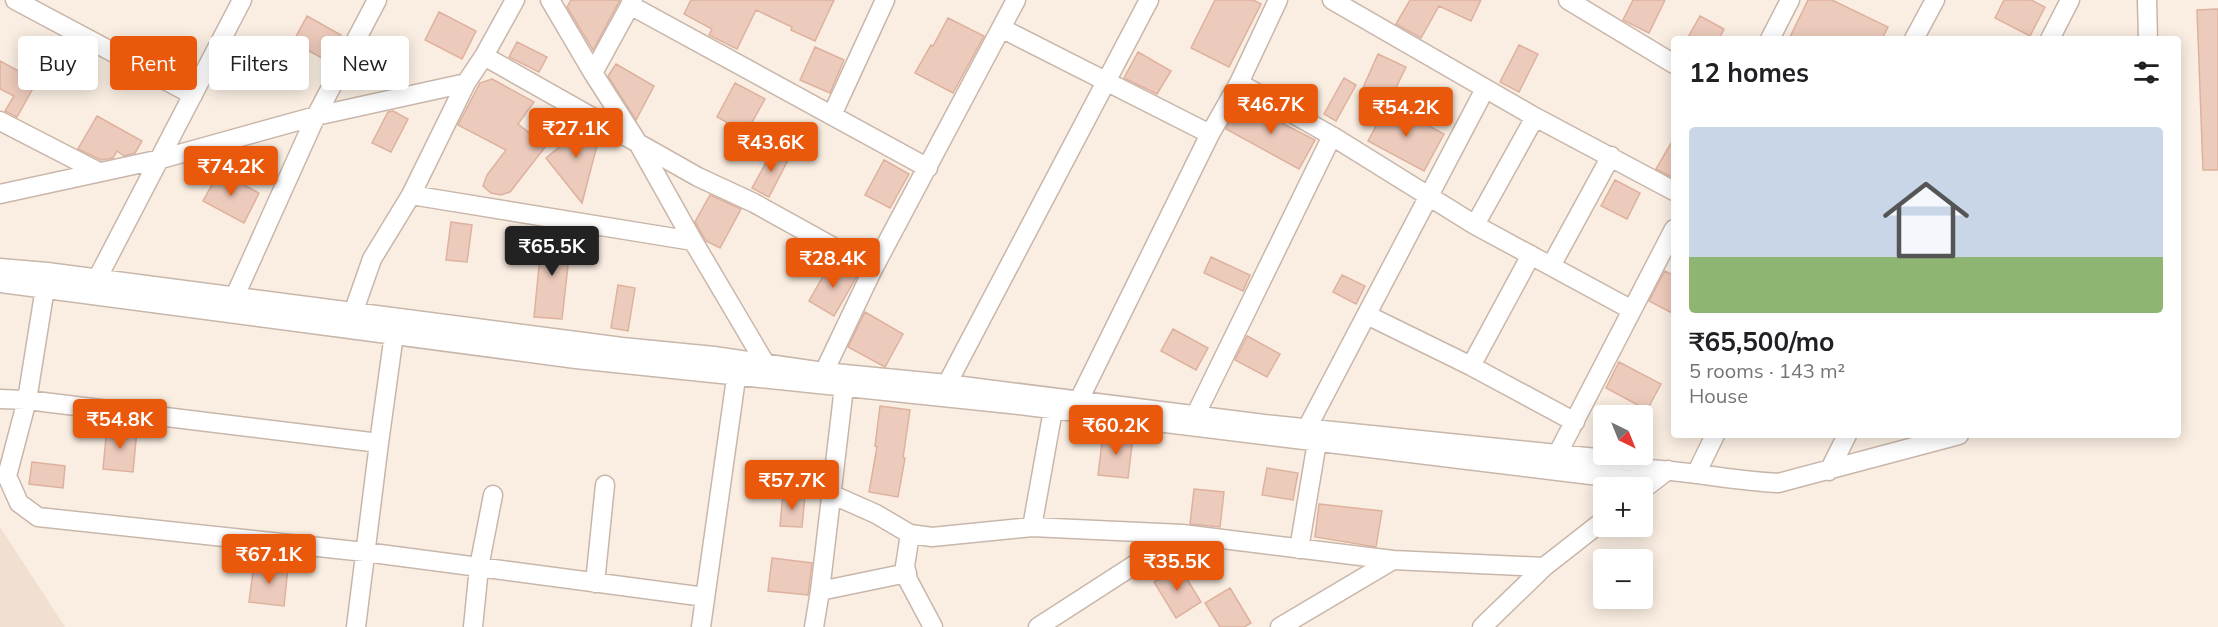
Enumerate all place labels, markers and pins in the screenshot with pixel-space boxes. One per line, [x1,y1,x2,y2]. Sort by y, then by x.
pin: ₹46.7K [1222,84,1320,135]
pin: ₹54.2K [1357,87,1455,138]
pin: ₹27.1K [527,108,625,159]
pin: ₹43.6K [722,122,820,173]
pin: ₹74.2K [182,146,280,197]
pin: ₹65.5K [503,226,601,277]
pin: ₹28.4K [784,238,882,289]
pin: ₹54.8K [71,399,169,450]
pin: ₹60.2K [1067,405,1165,456]
pin: ₹57.7K [743,460,841,511]
pin: ₹67.1K [220,534,318,585]
pin: ₹35.5K [1128,541,1226,592]

